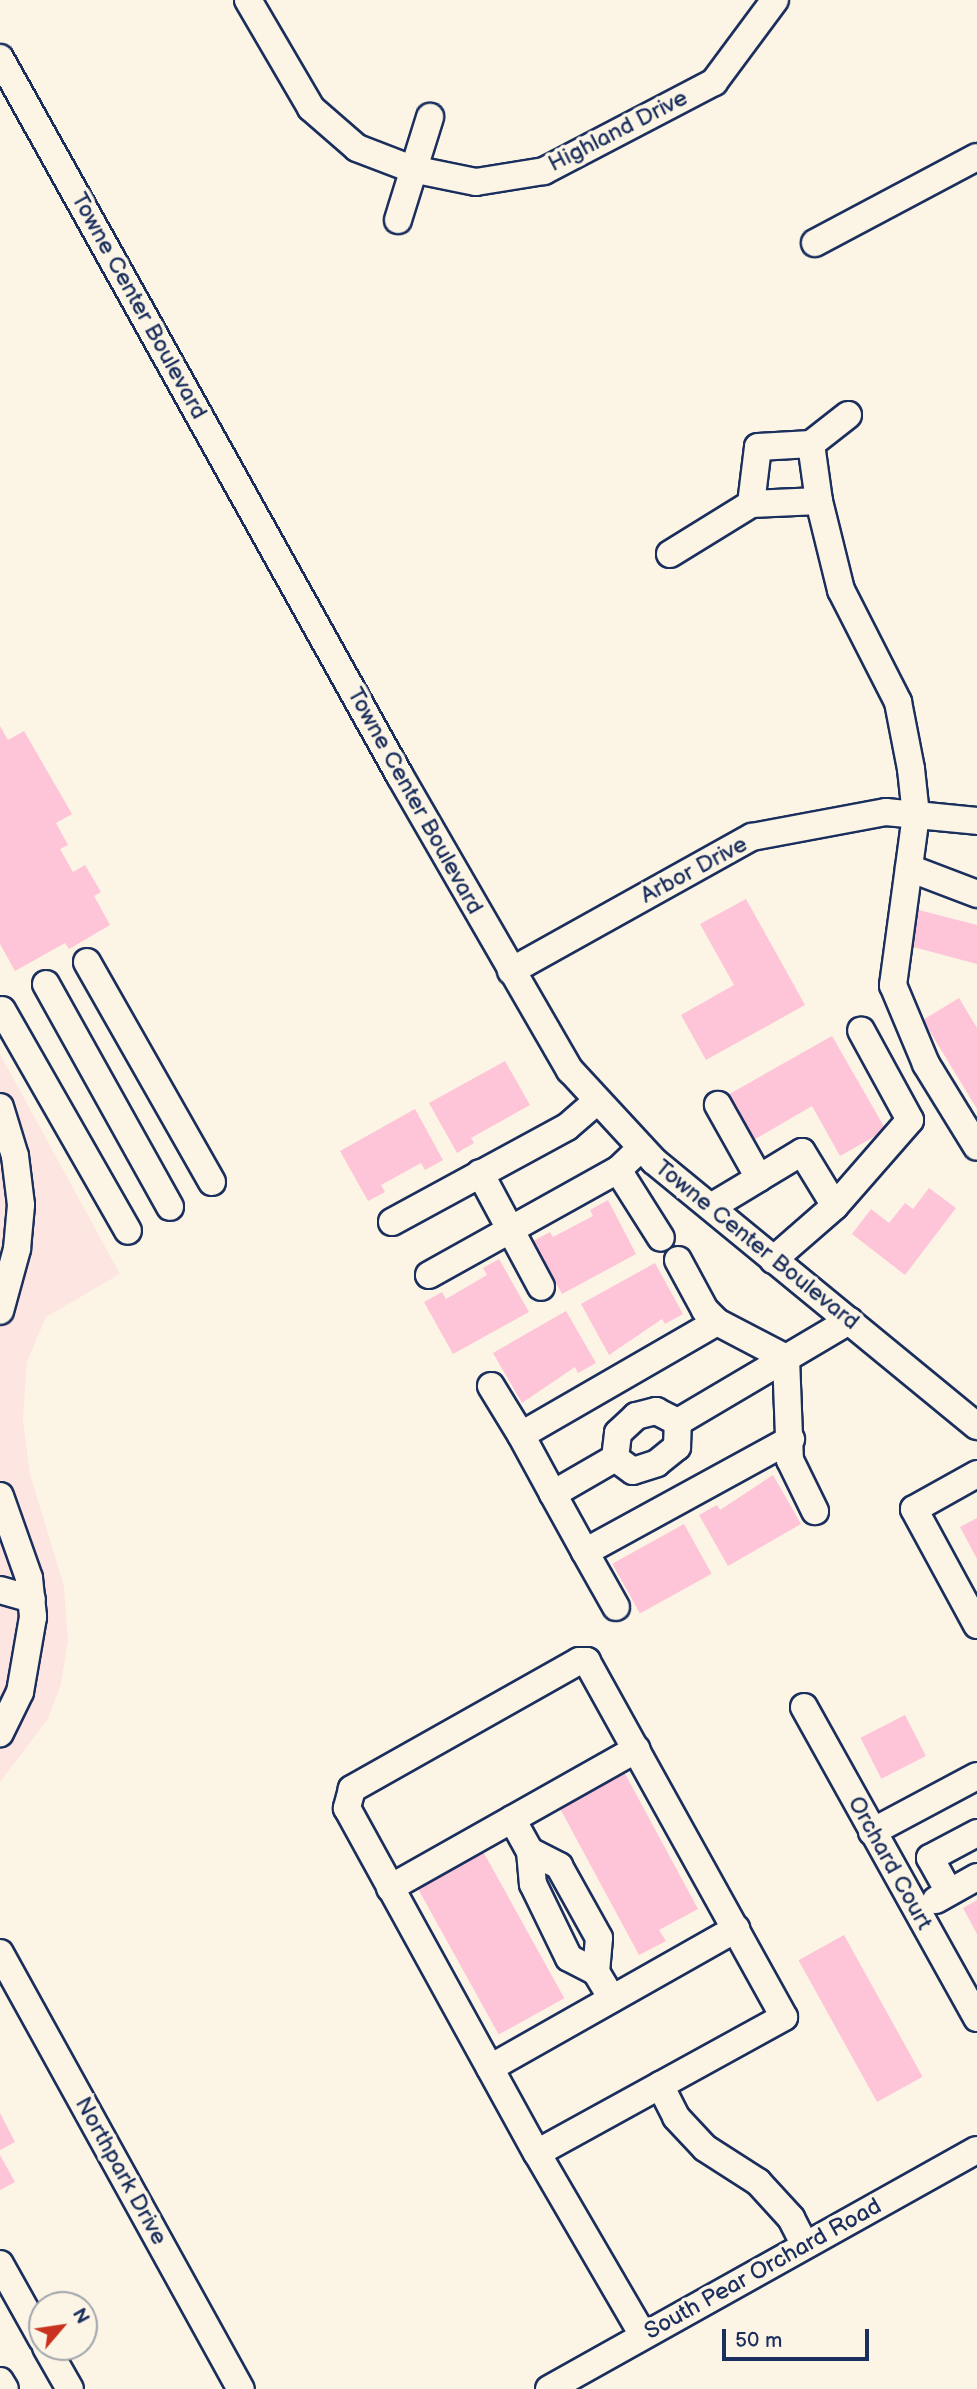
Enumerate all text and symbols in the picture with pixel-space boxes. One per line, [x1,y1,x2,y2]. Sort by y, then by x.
street label: Highland Drive [544,84,692,178]
street label: Towne Center Boulevard [65,188,213,424]
street label: Towne Center Boulevard [341,683,489,919]
street label: Arbor Drive [636,830,752,910]
street label: Towne Center Boulevard [649,1154,865,1336]
street label: Orchard Court [842,1792,938,1934]
street label: Northpark Drive [69,2092,173,2250]
street label: South Pear Orchard Road [640,2192,886,2346]
north arrow [28,2291,98,2361]
text: N [67,2305,94,2328]
scale bar [725,2316,872,2360]
text: 50 m [735,2328,782,2353]

